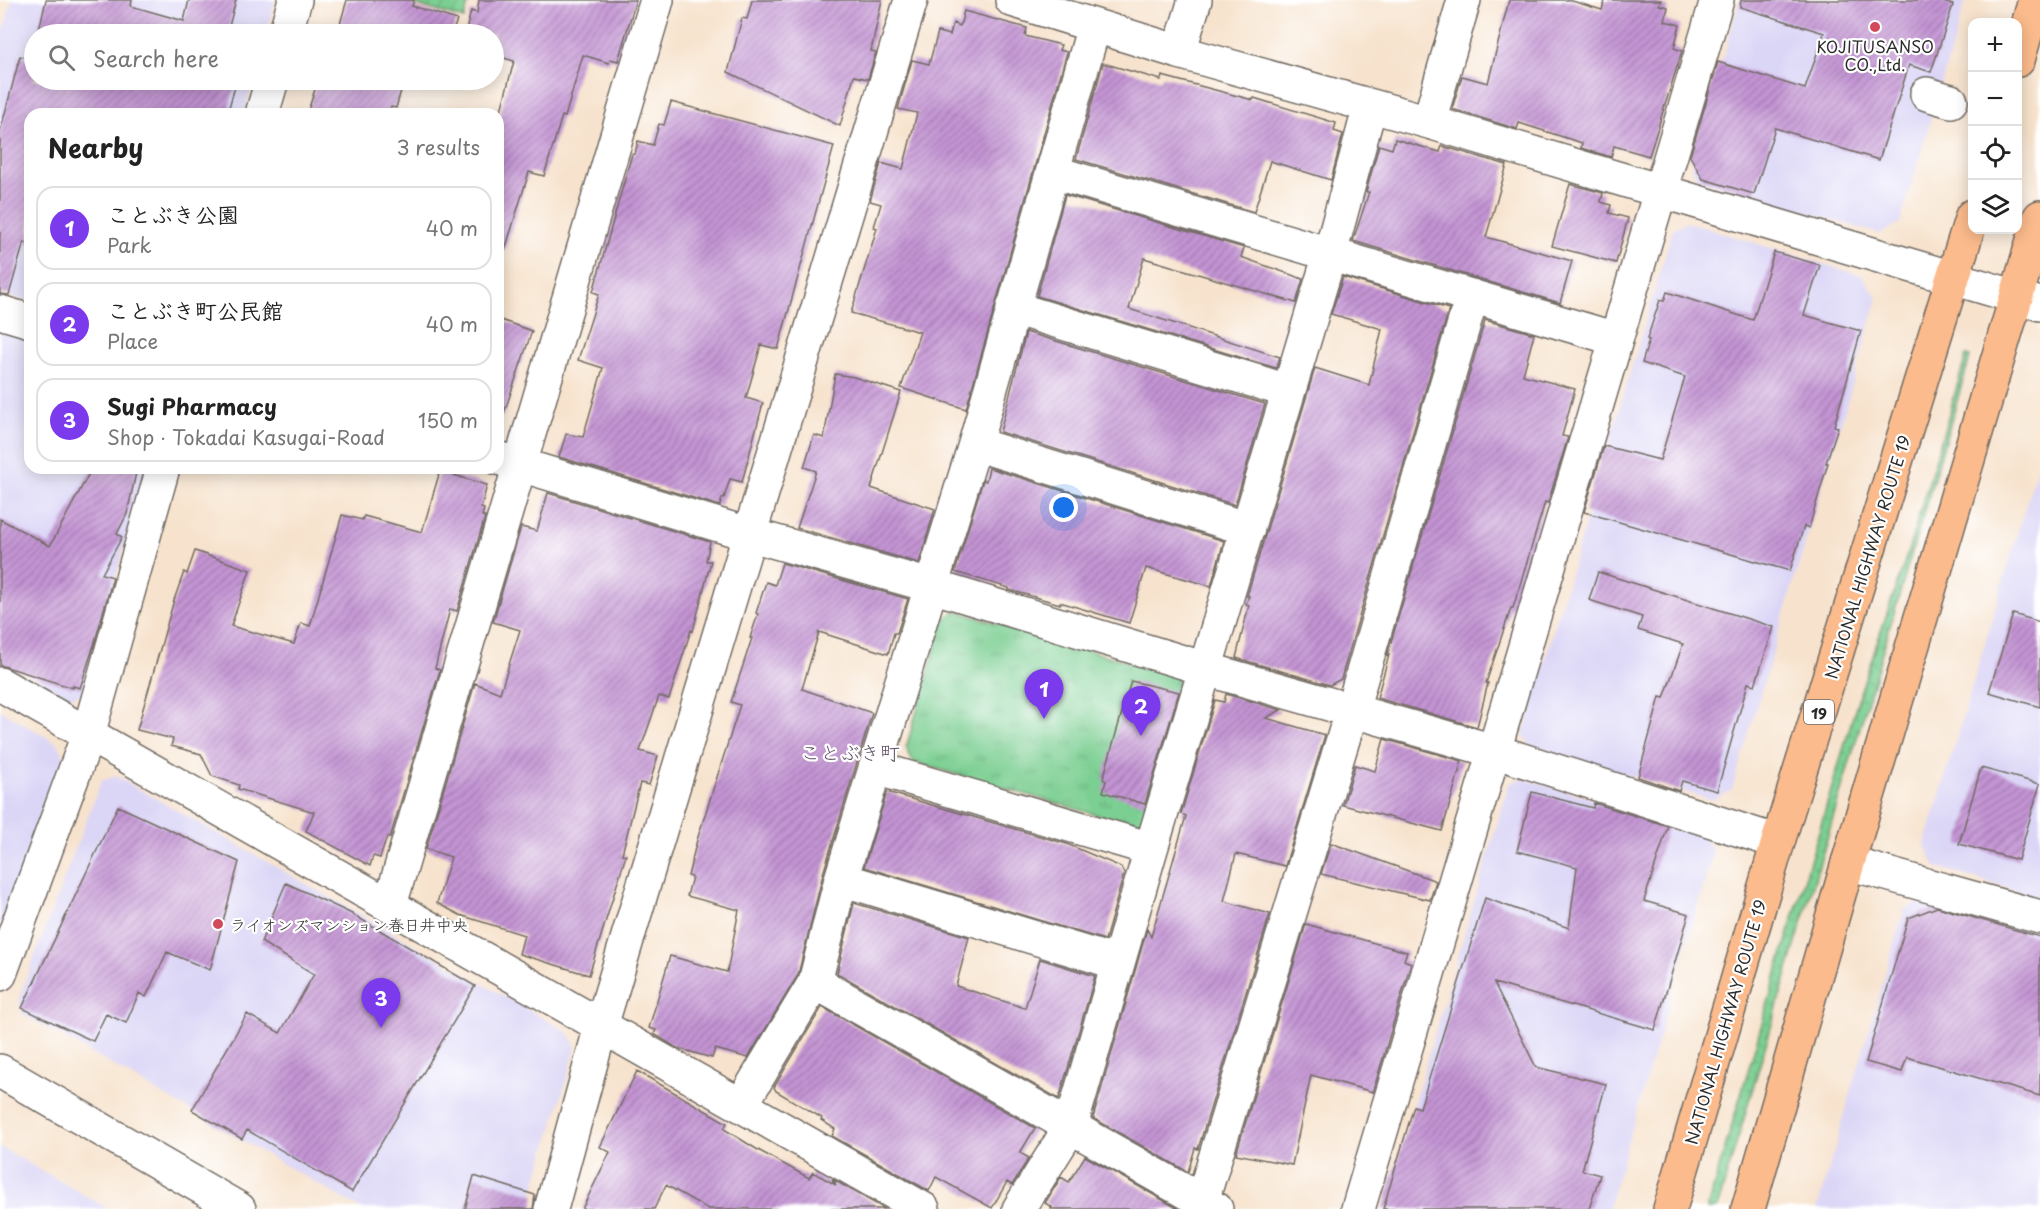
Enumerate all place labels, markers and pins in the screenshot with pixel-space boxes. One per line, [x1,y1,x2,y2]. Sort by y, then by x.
marker: KOJITUSANSO CO.,Ltd. [1868,20,1882,34]
place label: KOJITUSANSO CO.,Ltd. [1816,34,1934,76]
pin: 1 [1024,670,1064,719]
pin: 2 [1122,686,1160,736]
place label: ライオンズマンション春日井中央 [230,912,468,936]
marker: ライオンズマンション春日井中央 [211,917,225,931]
pin: 3 [362,978,400,1028]

